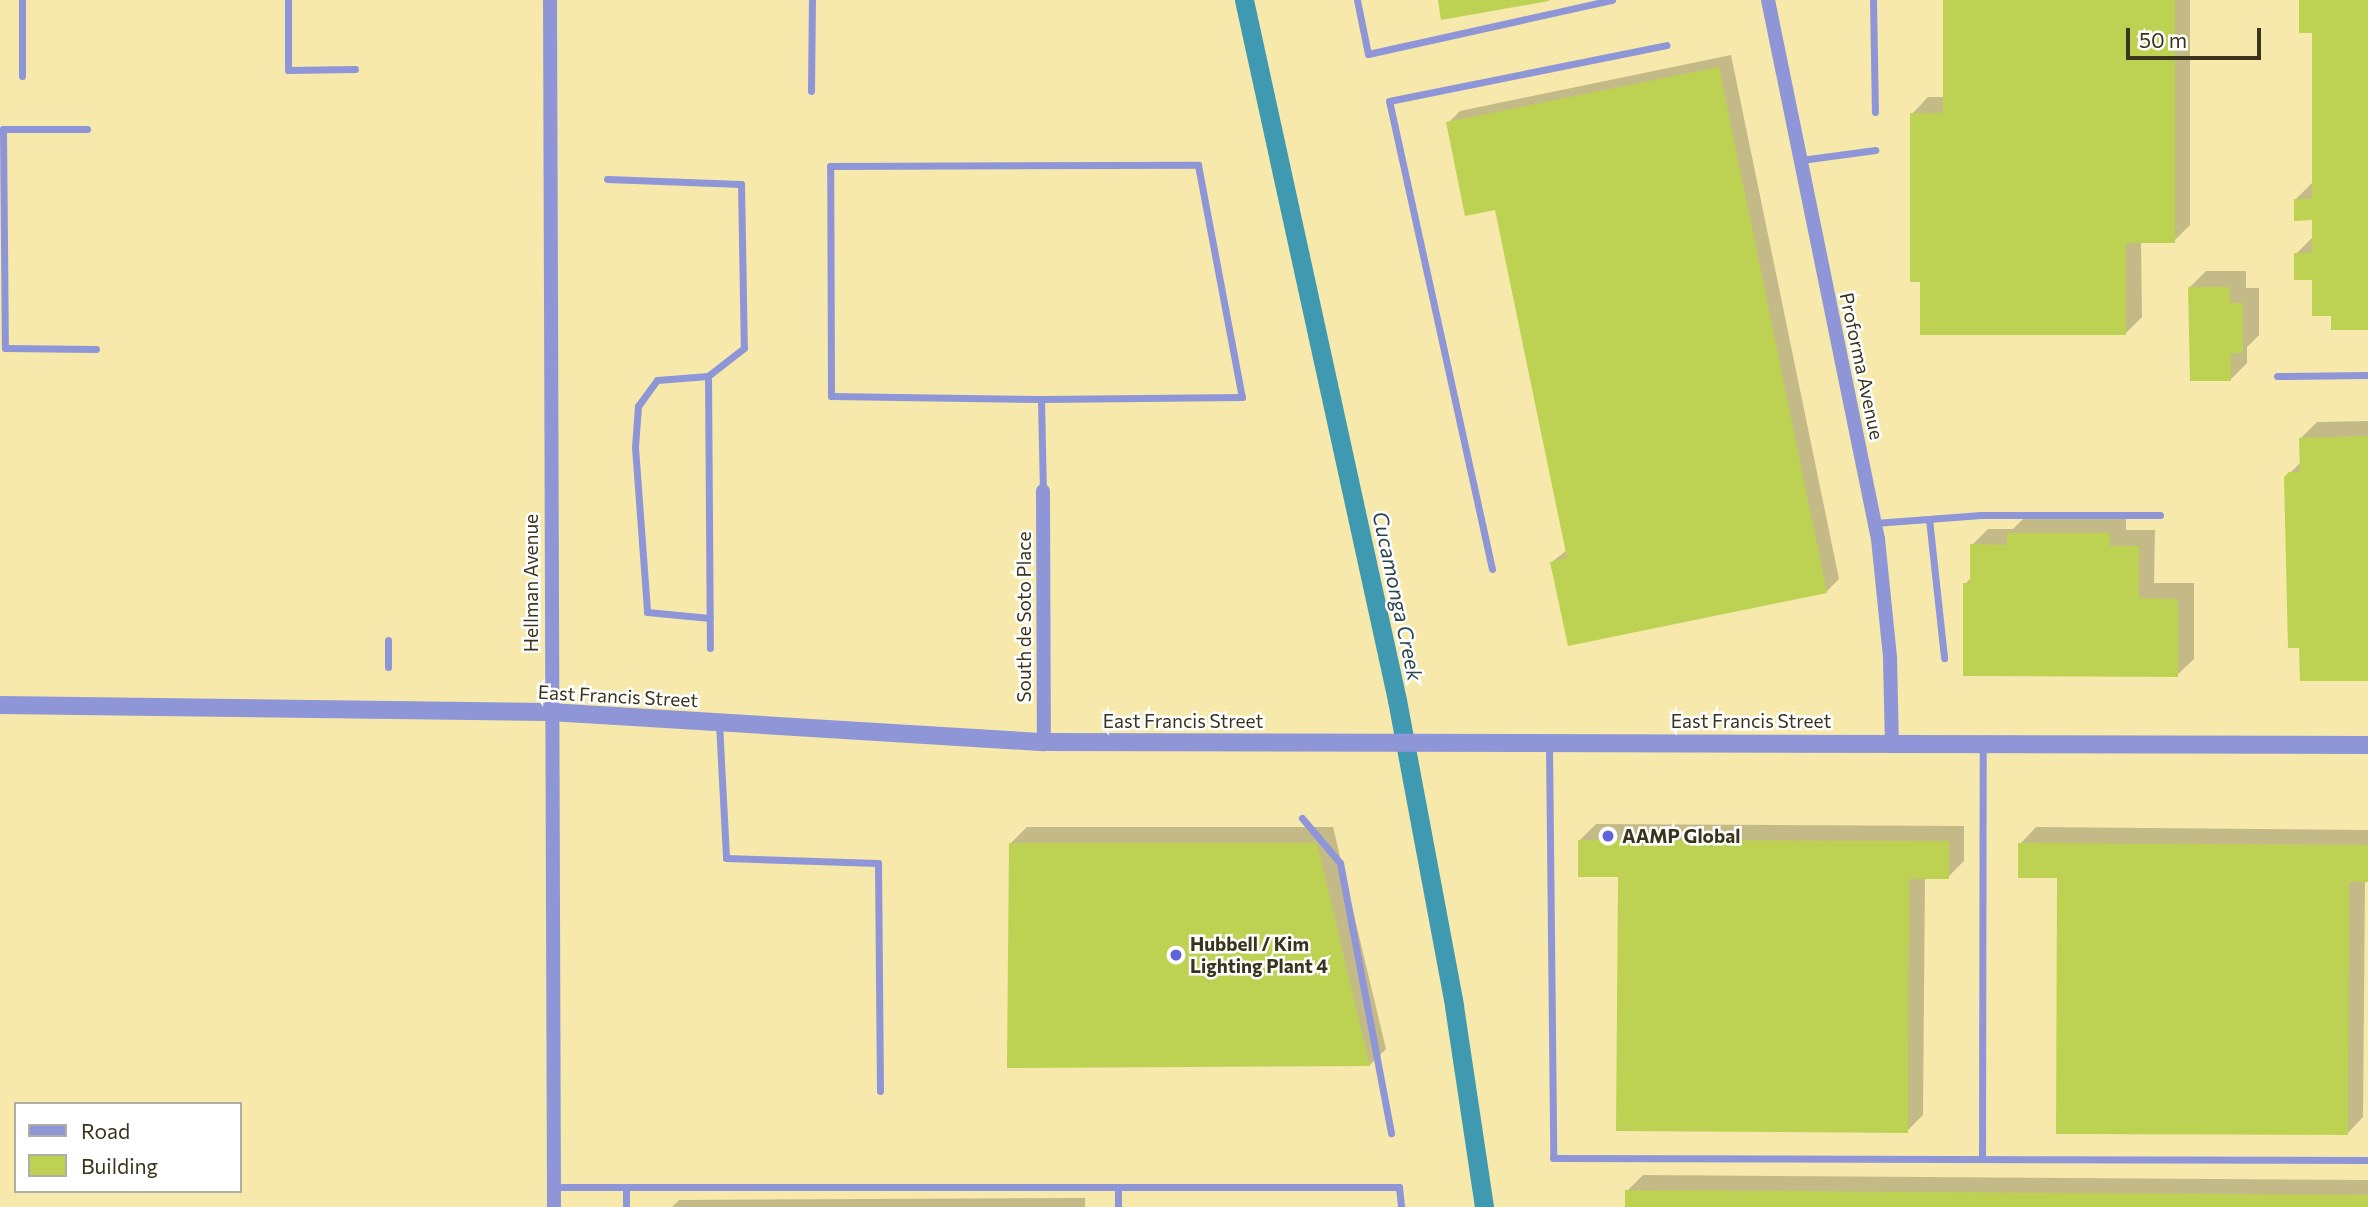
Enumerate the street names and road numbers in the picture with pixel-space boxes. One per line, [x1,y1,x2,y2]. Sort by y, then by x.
street label: Proforma Avenue [1835,290,1889,442]
street label: Hellman Avenue [520,514,542,652]
street label: South de Soto Place [1013,531,1035,703]
street label: East Francis Street [537,680,699,712]
street label: East Francis Street [1103,710,1263,732]
street label: East Francis Street [1671,710,1831,732]

